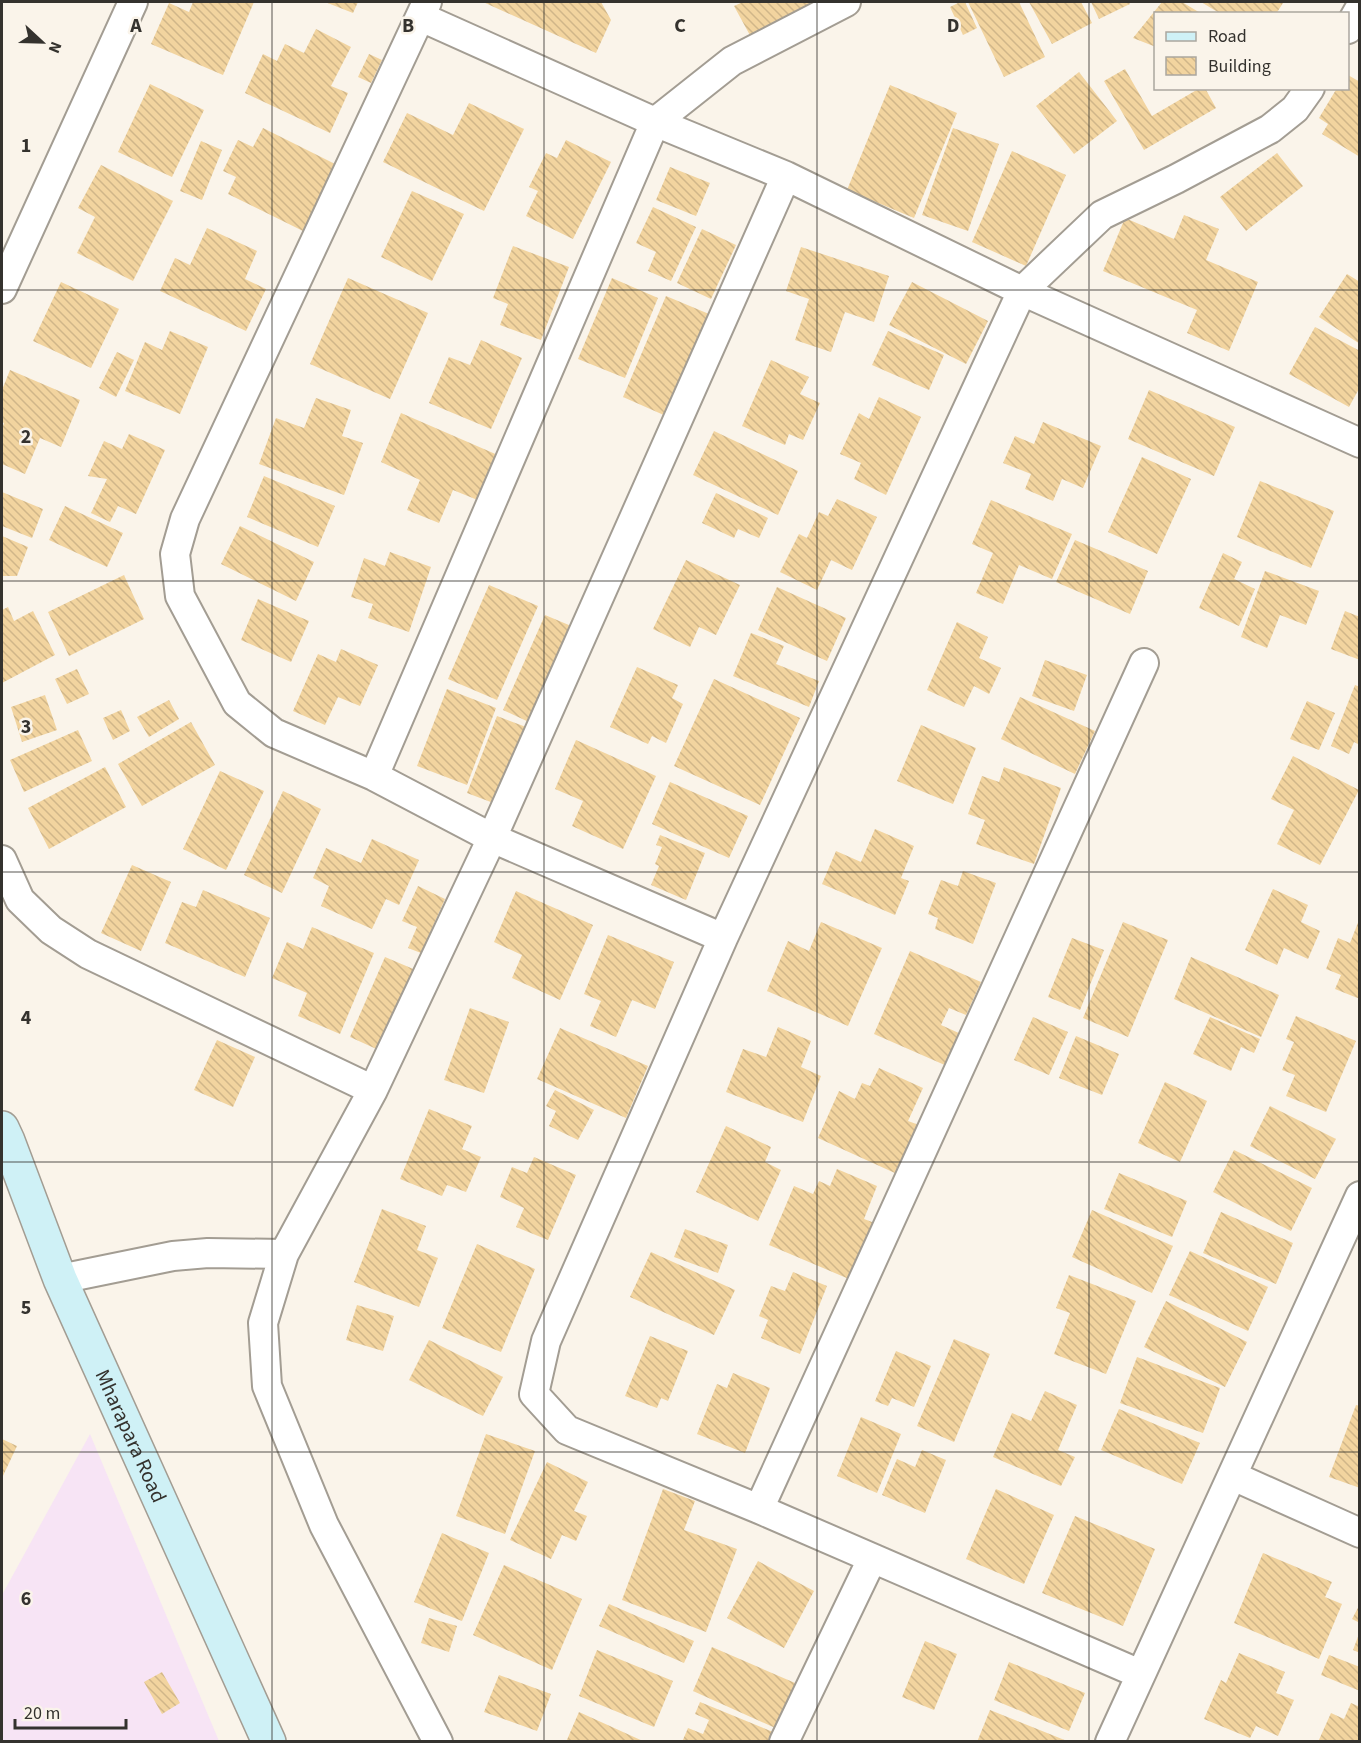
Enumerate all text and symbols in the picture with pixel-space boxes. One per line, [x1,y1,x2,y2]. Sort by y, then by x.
north arrow [12,12,72,72]
text: A [129,12,142,40]
text: B [402,12,414,40]
text: C [674,12,686,40]
text: D [947,12,959,40]
legend [1154,12,1349,90]
text: Road [1208,24,1247,49]
text: N [43,38,67,56]
text: Building [1208,54,1271,79]
text: 1 [21,132,31,160]
text: 2 [21,423,31,451]
text: 3 [21,713,31,741]
text: 4 [21,1004,32,1032]
text: 5 [21,1294,31,1322]
street label: Mharapara Road [88,1364,174,1507]
text: 6 [21,1585,31,1613]
scale bar [15,1692,126,1730]
text: 20 m [24,1701,60,1726]

